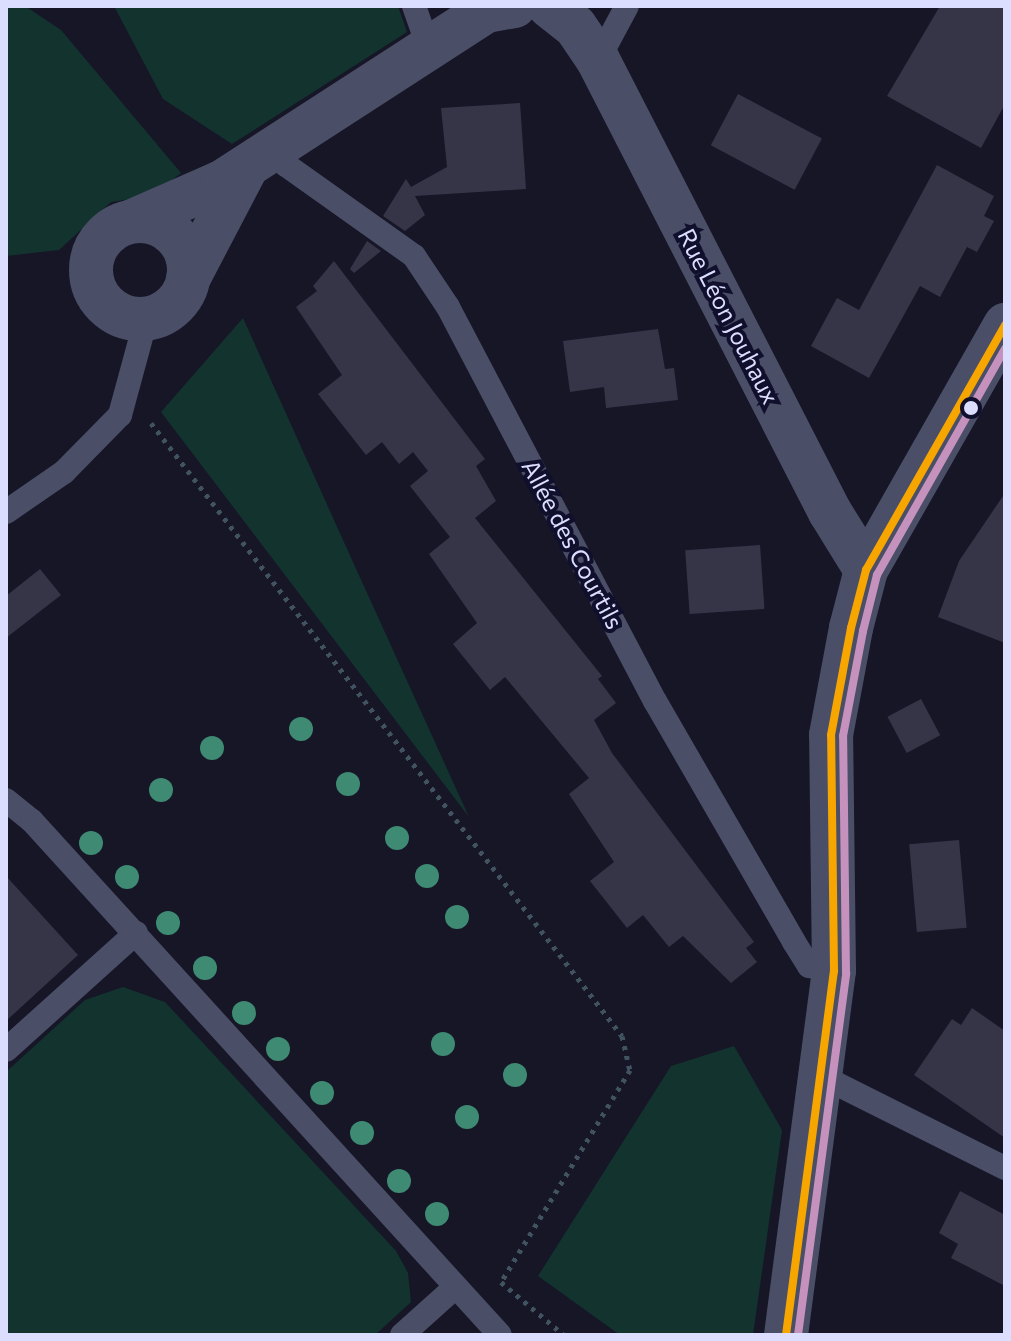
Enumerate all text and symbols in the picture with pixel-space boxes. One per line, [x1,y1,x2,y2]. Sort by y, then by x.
street label: Rue Léon Jouhaux [672,224,786,408]
unlabelled marker [963,400,979,416]
street label: Allée des Courtils [516,454,630,634]

